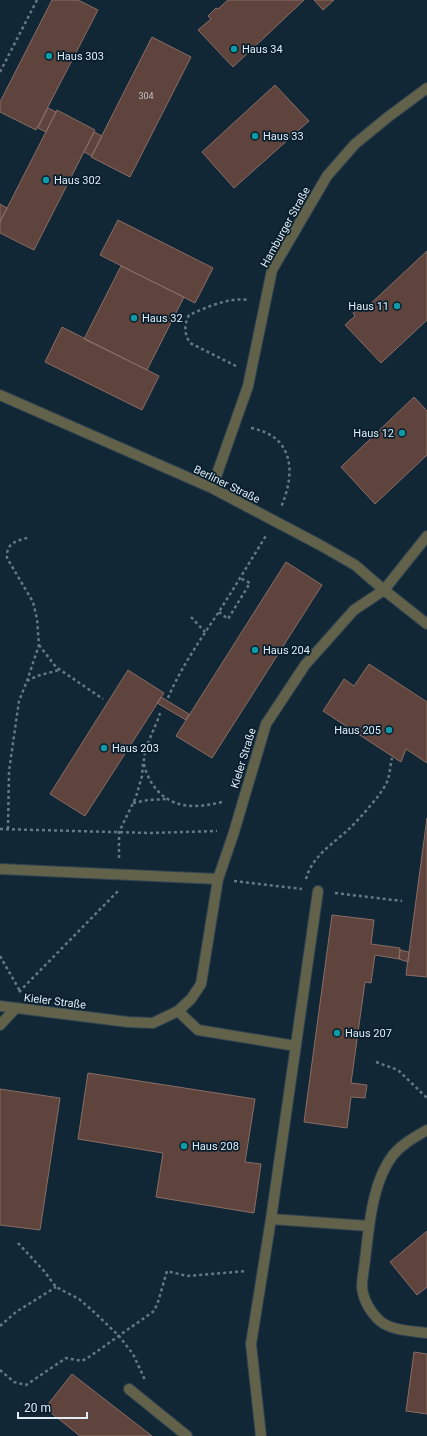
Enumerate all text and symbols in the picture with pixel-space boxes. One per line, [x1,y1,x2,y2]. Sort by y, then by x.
place label: Haus 34 [242,43,283,56]
marker: Haus 34 [229,44,239,54]
place label: Haus 303 [57,50,104,63]
marker: Haus 303 [44,51,54,61]
house number: 304 [138,91,154,101]
place label: Haus 33 [263,130,304,143]
marker: Haus 33 [250,131,260,141]
place label: Haus 302 [54,174,101,187]
marker: Haus 302 [41,175,51,185]
street label: Hamburger Straße [258,185,313,270]
place label: Haus 11 [348,300,389,313]
marker: Haus 11 [392,301,402,311]
place label: Haus 32 [142,312,183,325]
marker: Haus 32 [129,313,139,323]
place label: Haus 12 [353,427,394,440]
marker: Haus 12 [397,428,407,438]
street label: Berliner Straße [192,463,262,506]
place label: Haus 204 [263,644,310,657]
marker: Haus 204 [250,645,260,655]
place label: Haus 205 [334,724,381,737]
marker: Haus 205 [384,725,394,735]
street label: Kieler Straße [228,726,259,790]
place label: Haus 203 [112,742,159,755]
marker: Haus 203 [99,743,109,753]
street label: Kieler Straße [23,991,87,1012]
place label: Haus 207 [345,1027,392,1040]
marker: Haus 207 [332,1028,342,1038]
place label: Haus 208 [192,1140,239,1153]
marker: Haus 208 [179,1141,189,1151]
scale bar [18,1394,87,1420]
text: 20 m [24,1401,51,1415]

